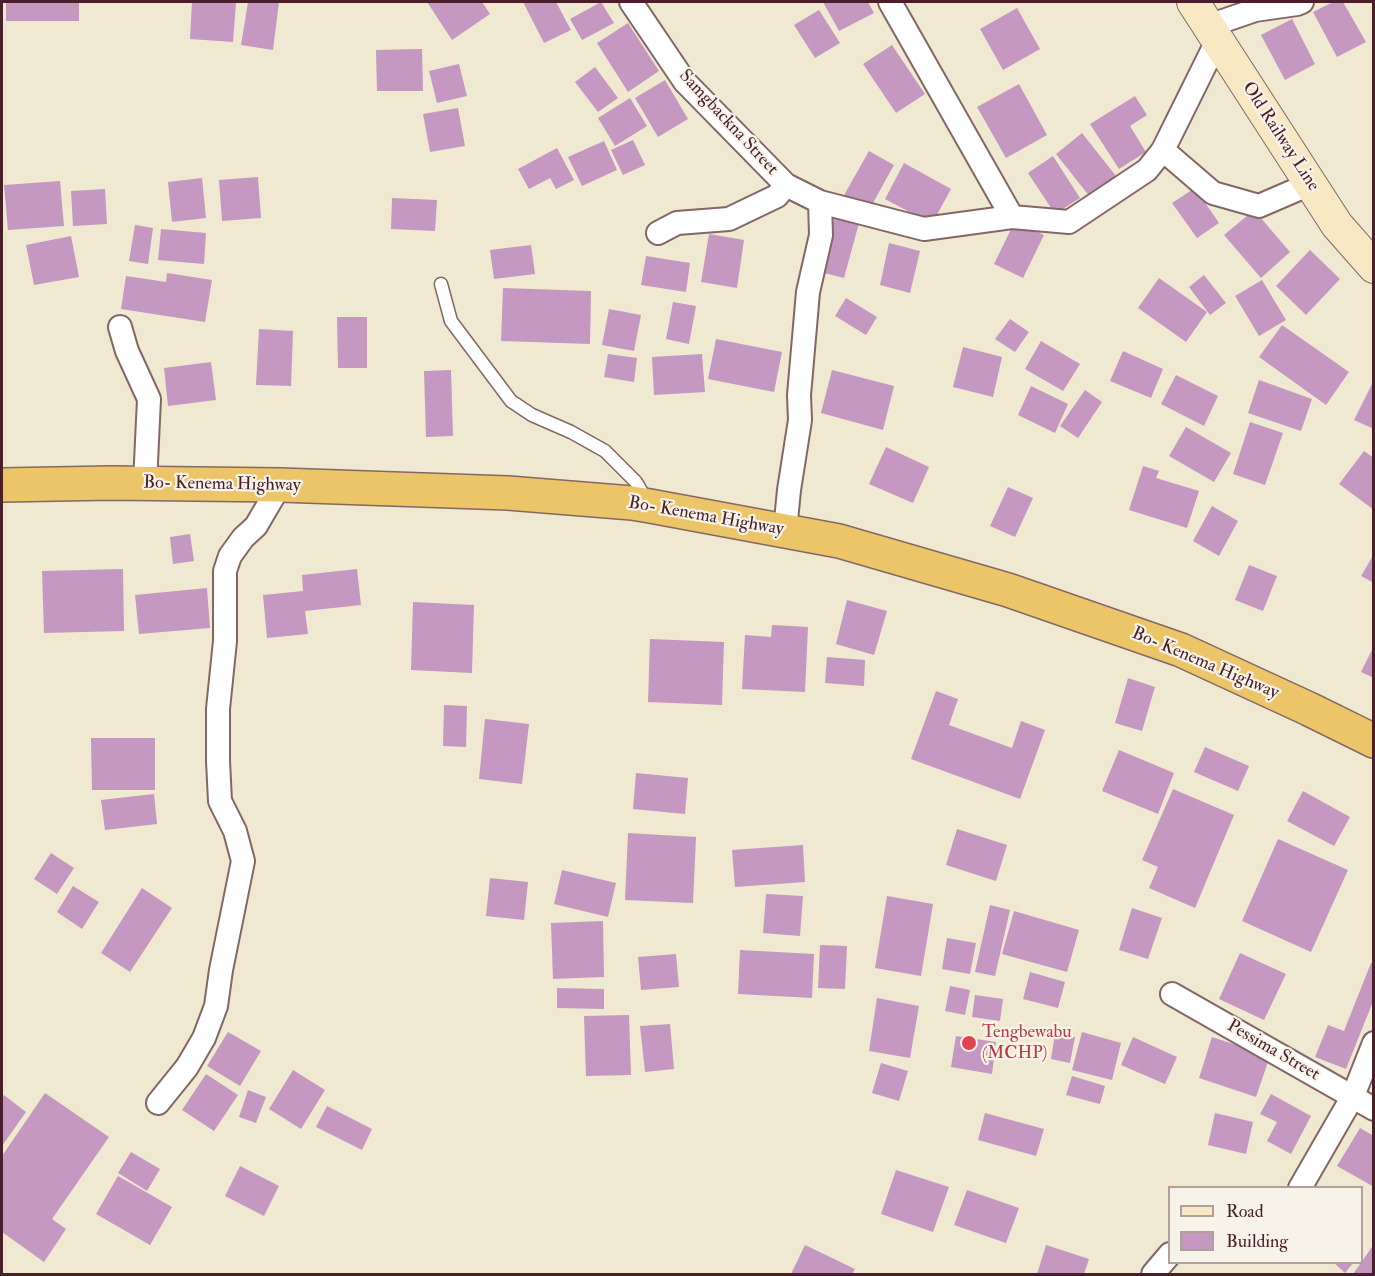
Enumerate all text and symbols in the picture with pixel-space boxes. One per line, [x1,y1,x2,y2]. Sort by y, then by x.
street label: Samgbackna Street [674,66,782,180]
street label: Old Railway Line [1237,78,1323,196]
street label: Bo- Kenema Highway [143,473,301,497]
street label: Bo- Kenema Highway [627,493,785,541]
street label: Bo- Kenema Highway [1128,623,1282,705]
street label: Pessima Street [1223,1016,1323,1086]
place label: Tengbewabu (MCHP) [982,1022,1072,1064]
marker: Tengbewabu (MCHP) [960,1034,978,1052]
legend [1168,1186,1363,1264]
text: Road [1226,1200,1264,1223]
text: Building [1226,1230,1288,1253]

